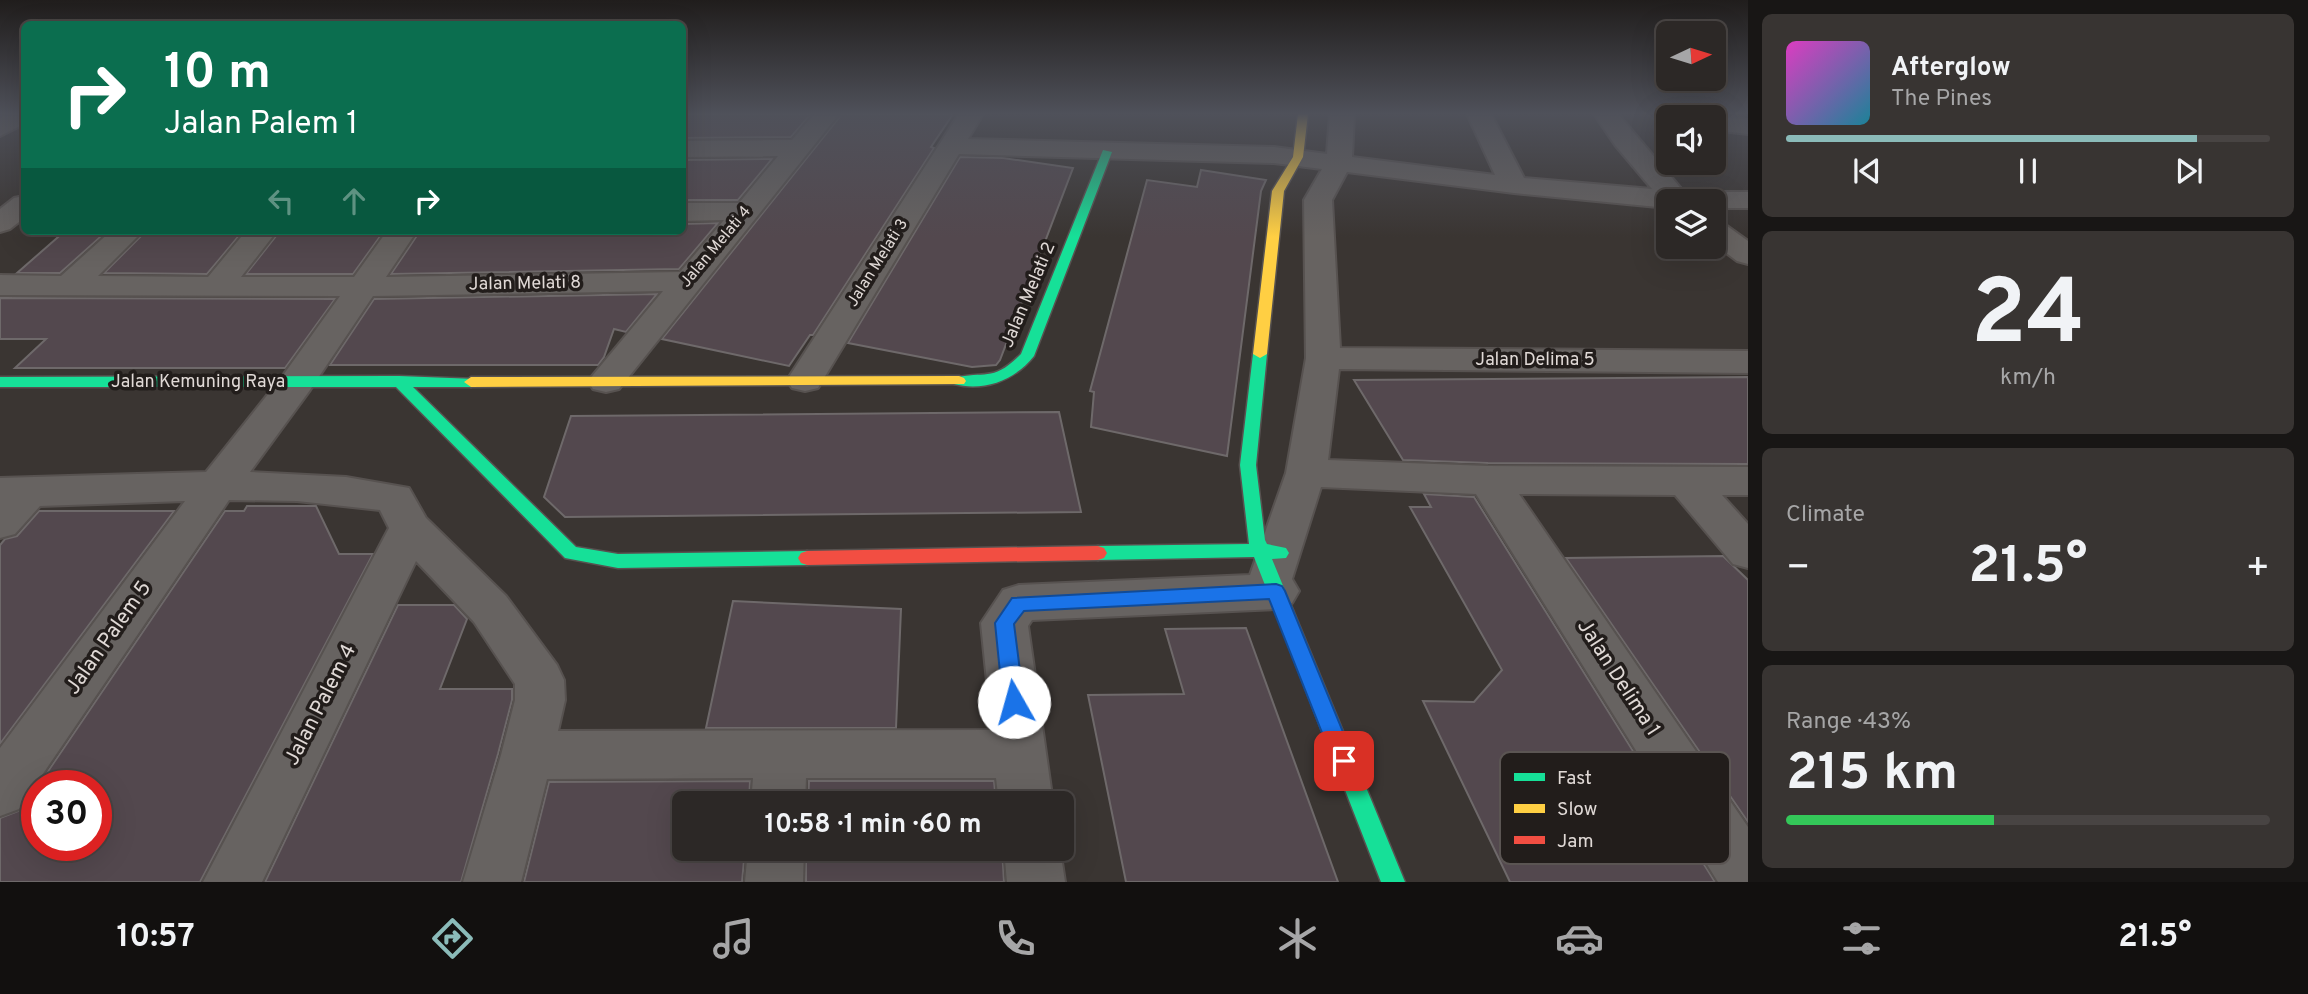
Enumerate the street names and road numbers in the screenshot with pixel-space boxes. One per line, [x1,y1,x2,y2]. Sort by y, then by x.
street label: Jalan Melati 4 [676,202,756,292]
street label: Jalan Melati 3 [843,215,913,311]
street label: Jalan Melati 2 [996,239,1062,351]
street label: Jalan Melati 8 [469,272,581,296]
street label: Jalan Delima 5 [1475,349,1595,372]
street label: Jalan Kemuning Raya [111,371,285,394]
street label: Jalan Palem 5 [60,576,158,700]
street label: Jalan Delima 1 [1570,614,1666,742]
street label: Jalan Palem 4 [279,640,363,770]

